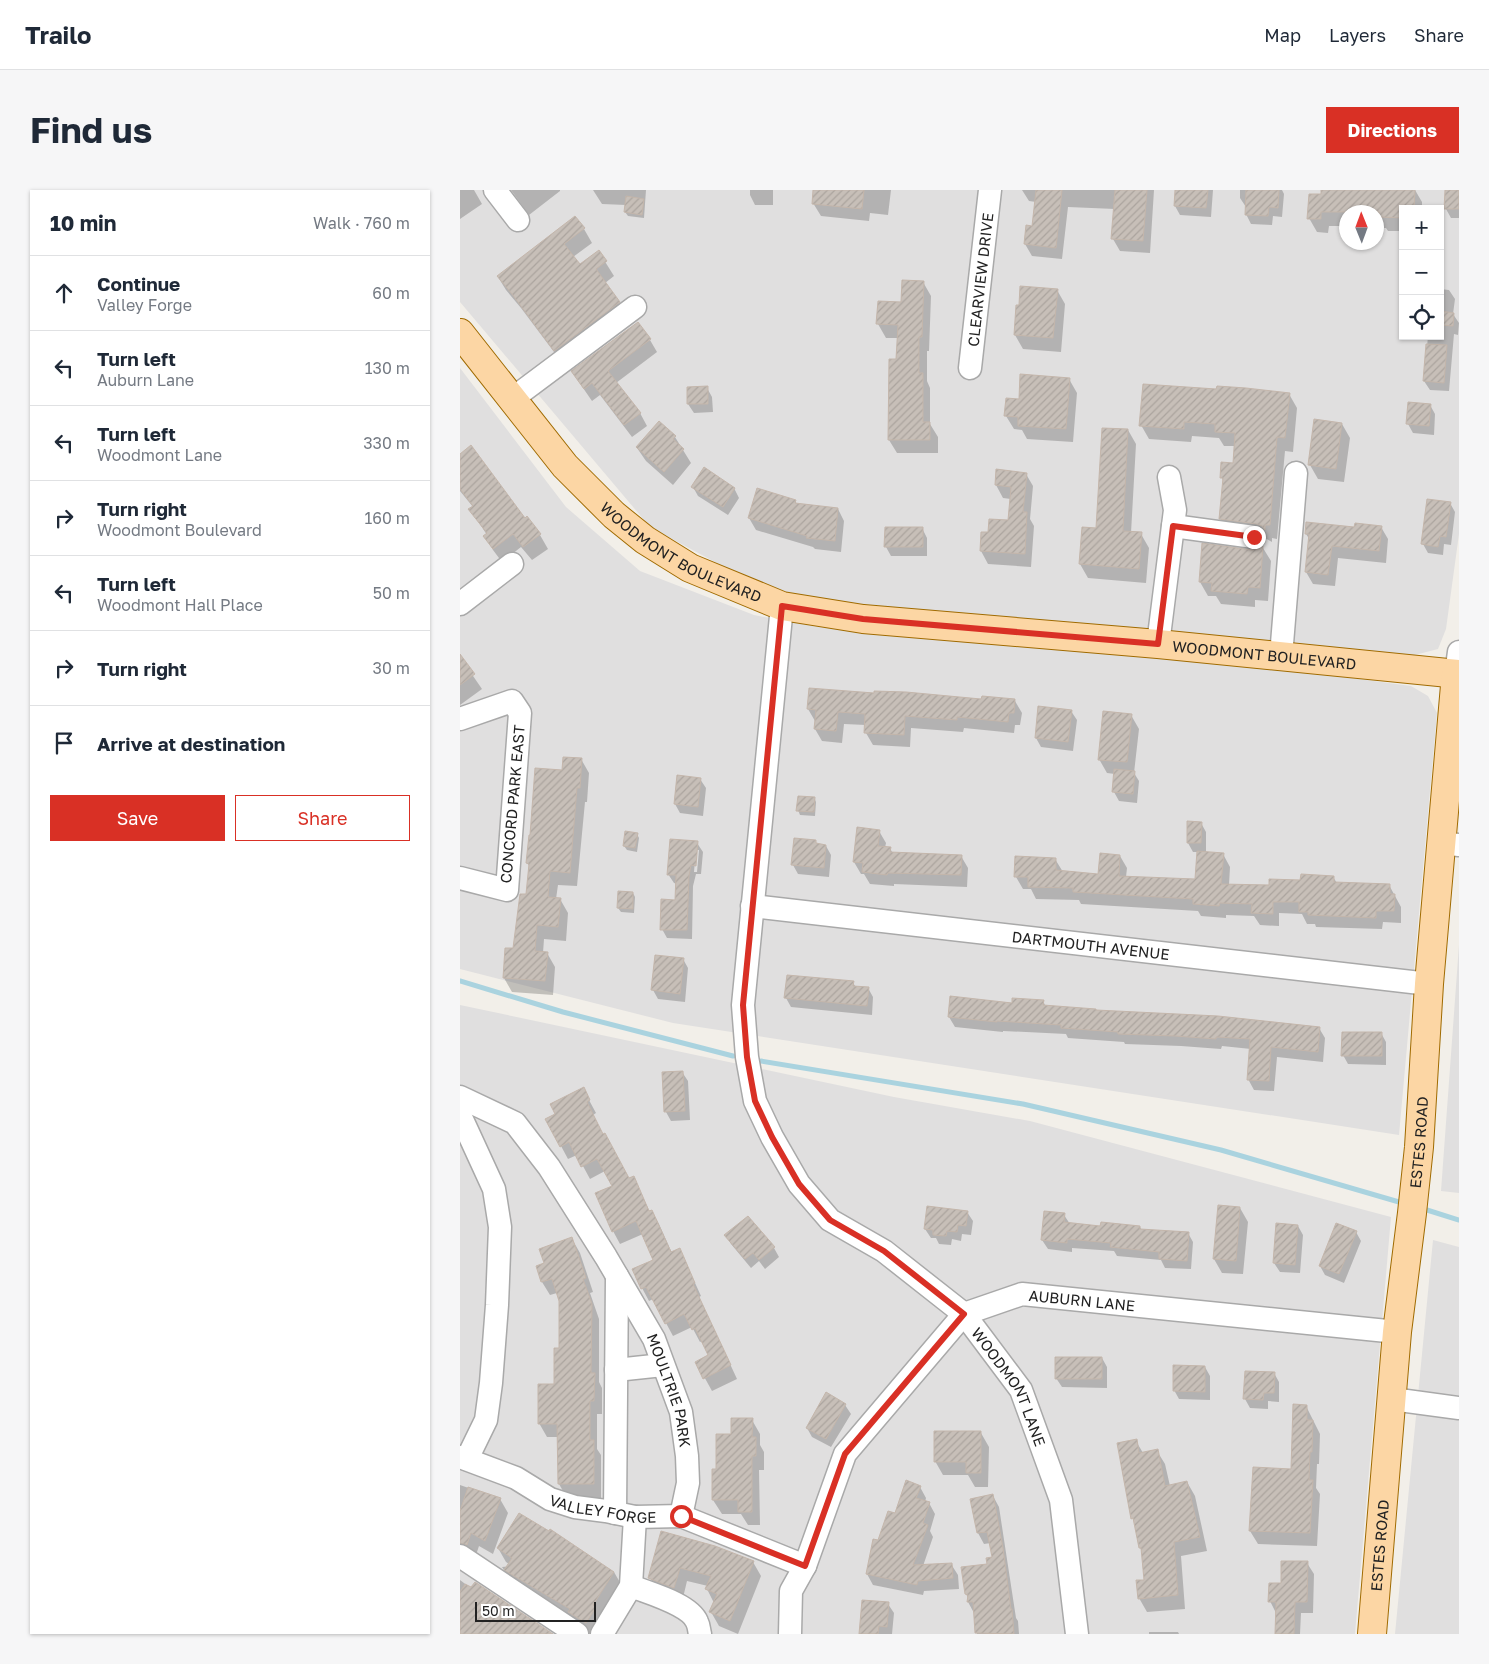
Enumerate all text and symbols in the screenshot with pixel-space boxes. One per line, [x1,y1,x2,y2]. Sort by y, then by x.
text: Trailo [25,20,91,49]
text: Map [1264,24,1301,46]
text: Layers [1329,24,1386,46]
text: Share [1414,24,1464,46]
button: Directions [1326,107,1459,153]
text: Find us [30,109,152,151]
north arrow [1339,205,1384,250]
map controls [1399,205,1444,340]
button: + [1399,205,1444,250]
text: 10 min [50,210,117,236]
street label: CLEARVIEW DRIVE [963,212,996,347]
text: Walk · 760 m [313,213,410,233]
button: − [1399,250,1444,295]
text: Continue [97,272,180,295]
icon: ahead [50,279,78,307]
text: 60 m [372,283,410,303]
text: Valley Forge [97,295,192,315]
button: locate [1399,295,1444,340]
text: Turn left [97,347,176,370]
icon: left [50,354,78,382]
text: 130 m [365,358,410,378]
text: Auburn Lane [97,370,194,390]
text: Turn left [97,422,176,445]
icon: left [50,429,78,457]
text: 330 m [363,433,410,453]
text: Woodmont Lane [97,445,222,465]
text: Turn right [97,497,187,520]
street label: WOODMONT BOULEVARD [597,498,764,606]
icon: right [50,504,78,532]
text: 160 m [364,508,410,528]
text: Woodmont Boulevard [97,520,262,540]
route end [1243,526,1266,549]
text: Turn left [97,572,176,595]
icon: left [50,579,78,607]
text: 50 m [373,583,410,603]
text: Woodmont Hall Place [97,595,263,615]
street label: WOODMONT BOULEVARD [1171,636,1357,673]
icon: right [50,654,78,682]
text: Turn right [97,657,187,680]
text: 30 m [373,658,410,678]
street label: CONCORD PARK EAST [496,724,528,884]
icon: arrive [50,729,78,757]
text: Arrive at destination [97,732,285,755]
button: Save [50,795,225,841]
button: Share [235,795,410,841]
street label: DARTMOUTH AVENUE [1011,927,1171,963]
street label: ESTES ROAD [1406,1096,1431,1189]
street label: AUBURN LANE [1028,1286,1136,1314]
street label: WOODMONT LANE [968,1324,1050,1449]
street label: MOULTRIE PARK [644,1331,695,1448]
street label: VALLEY FORGE [547,1490,657,1526]
street label: ESTES ROAD [1367,1499,1392,1592]
route start [670,1505,693,1528]
scale bar [475,1599,596,1622]
text: 50 m [482,1602,515,1619]

